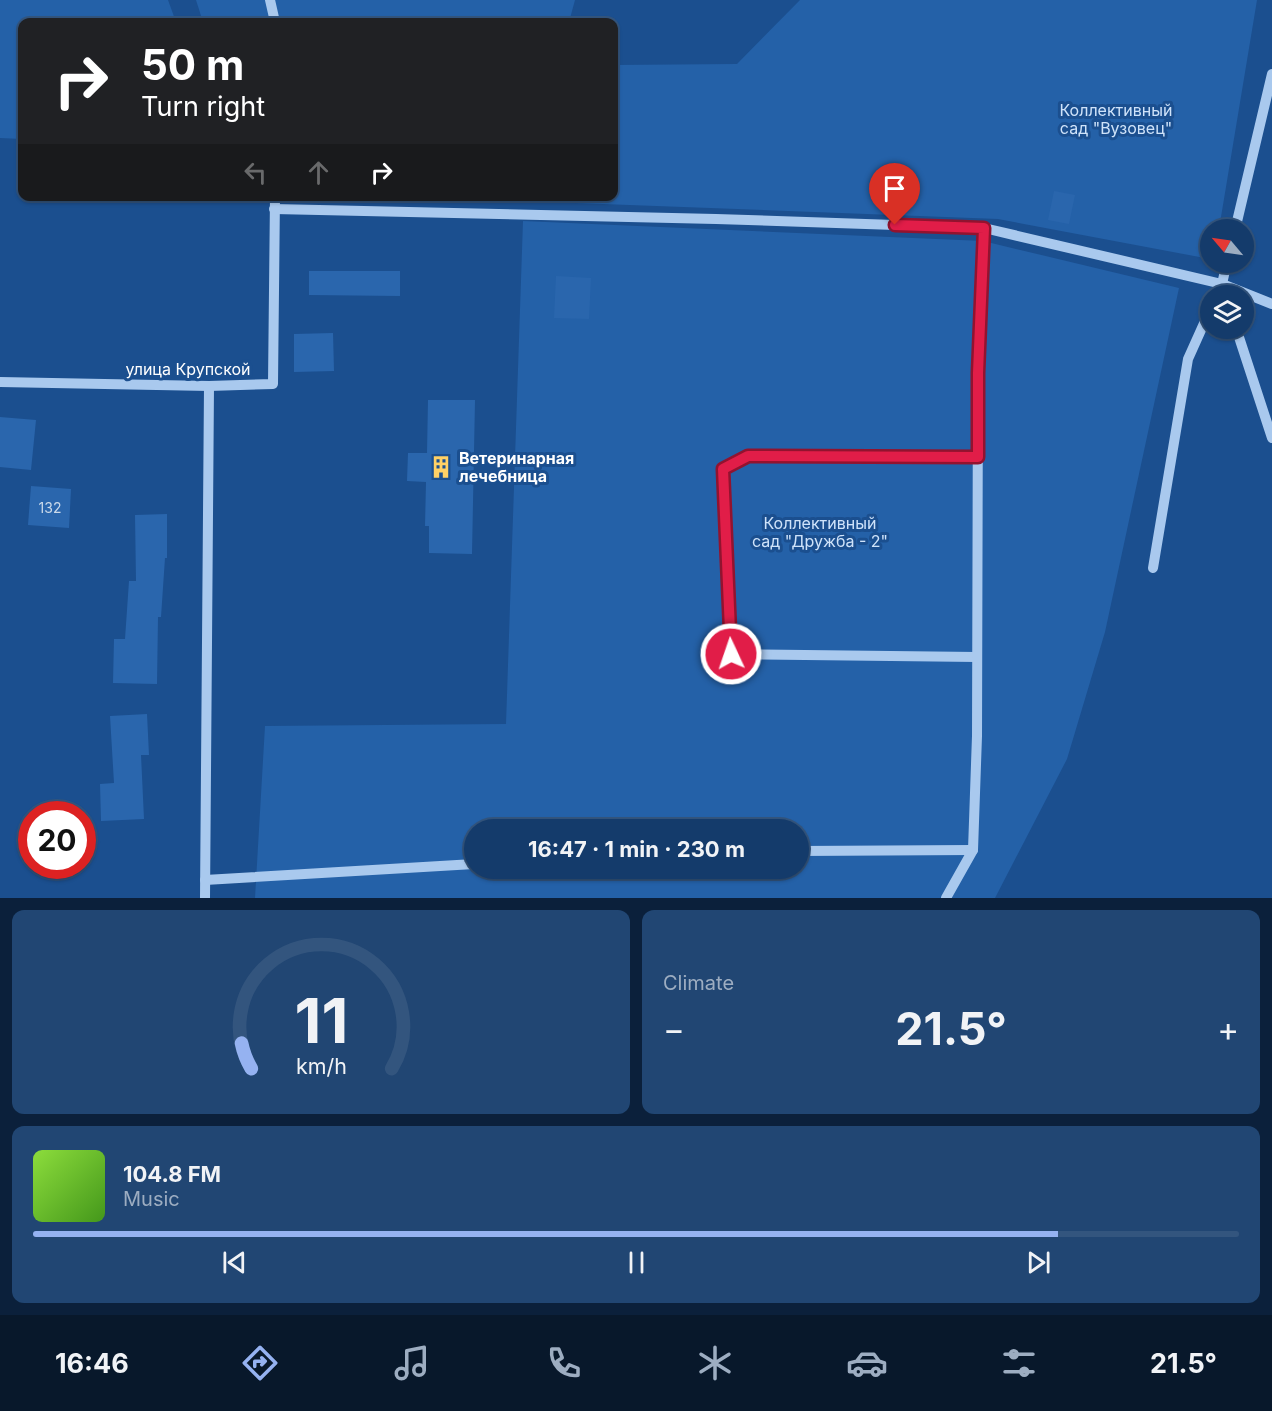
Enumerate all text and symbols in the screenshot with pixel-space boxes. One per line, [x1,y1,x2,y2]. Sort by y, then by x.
text: 50 m [141,39,244,90]
icon: right [42,42,120,120]
text: Turn right [141,90,265,123]
park label: Коллективный сад "Вузовец" [1059,100,1173,138]
icon: left [239,156,272,189]
icon: ahead [302,156,335,189]
icon: right [365,156,398,189]
pin [869,163,920,225]
icon: arrive [878,172,911,205]
north arrow [1200,219,1254,273]
map controls [1200,219,1254,339]
button: layers [1200,285,1254,339]
street label: улица Крупской [125,359,251,379]
place label: Ветеринарная лечебница [459,448,574,486]
building icon: Ветеринарная лечебница [428,454,454,480]
house number: 132 [39,499,61,516]
park label: Коллективный сад "Дружба - 2" [752,513,888,551]
position arrow [699,622,763,686]
speed limit sign: 20 [18,801,96,879]
text: 16:47 · 1 min · 230 m [528,836,745,862]
text: Climate [663,971,734,995]
text: 11 [294,983,348,1058]
text: 21.5° [895,1001,1007,1056]
text: − [663,1009,685,1049]
text: + [1217,1009,1239,1049]
text: km/h [296,1053,346,1079]
text: 104.8 FM [123,1161,221,1187]
text: Music [123,1187,180,1211]
icon: previous [218,1246,251,1279]
icon: pause [620,1246,653,1279]
icon: next [1022,1246,1055,1279]
icon: directions [239,1342,281,1384]
icon: music [391,1342,433,1384]
icon: phone [543,1342,585,1384]
icon: climate [694,1342,736,1384]
icon: car [846,1342,888,1384]
icon: filters [998,1342,1040,1384]
text: 16:46 [55,1347,129,1380]
text: 21.5° [1150,1347,1217,1380]

